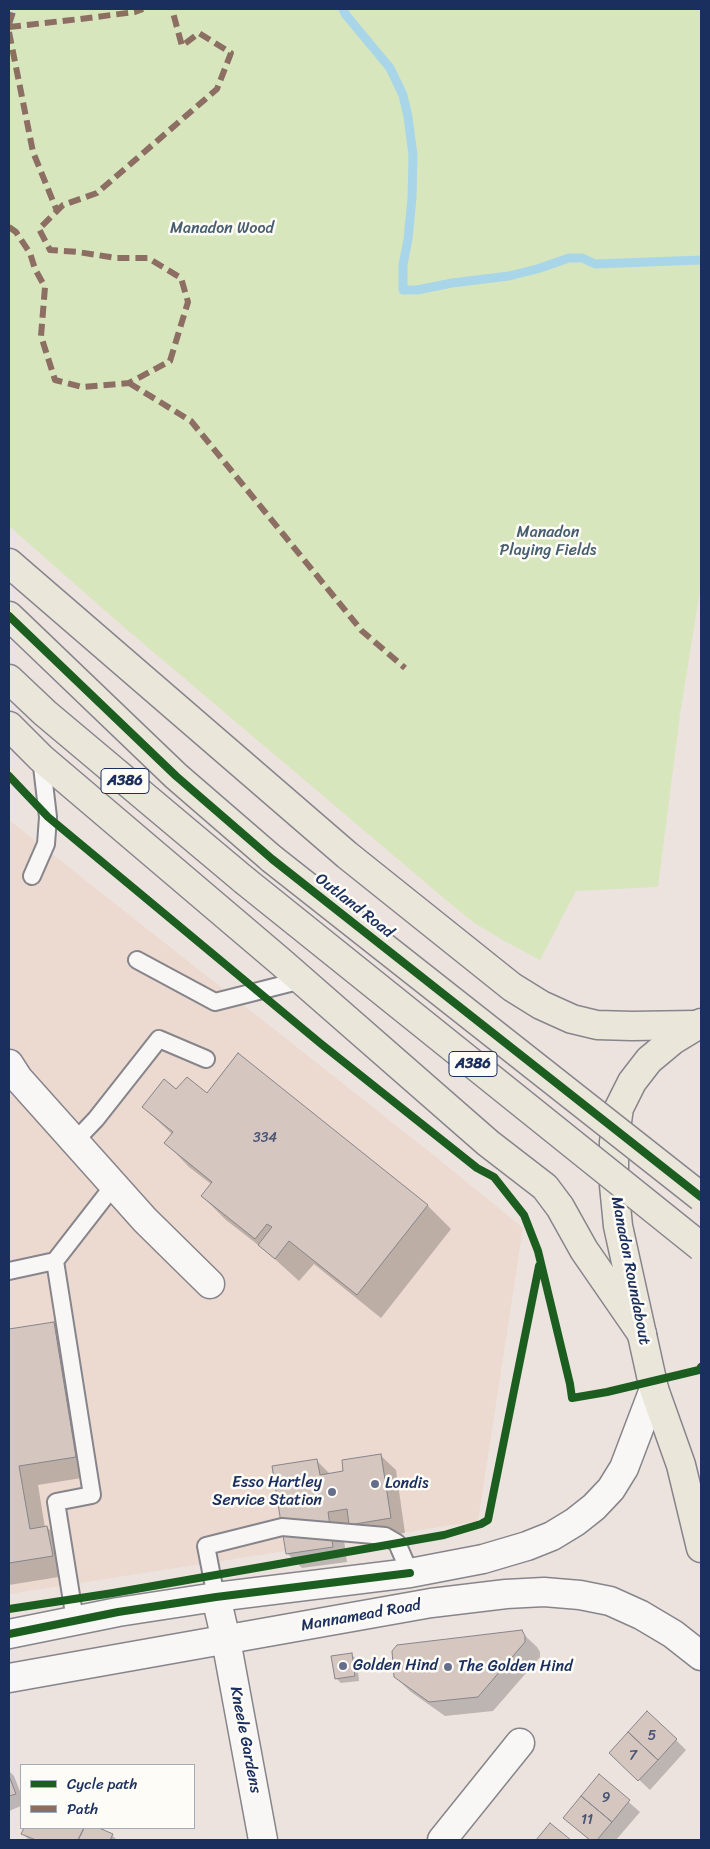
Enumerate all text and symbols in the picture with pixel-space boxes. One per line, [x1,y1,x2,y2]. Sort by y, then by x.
park label: Manadon Wood [170,219,274,239]
park label: Manadon Playing Fields [500,523,596,561]
road number: A386 [101,768,149,794]
street label: Outland Road [311,869,397,943]
road number: A386 [449,1052,497,1076]
house number: 334 [253,1130,277,1146]
street label: Manadon Roundabout [606,1195,654,1347]
place label: Esso Hartley Service Station [212,1473,322,1511]
place label: Londis [385,1474,429,1494]
marker: Londis [369,1478,381,1490]
marker: Esso Hartley Service Station [326,1486,338,1498]
street label: Mannamead Road [300,1596,422,1636]
place label: Golden Hind [353,1656,438,1676]
place label: The Golden Hind [458,1657,573,1677]
marker: Golden Hind [337,1660,349,1672]
marker: The Golden Hind [442,1661,454,1673]
street label: Kneele Gardens [225,1685,265,1795]
house number: 5 [648,1728,656,1744]
house number: 7 [629,1748,637,1764]
legend [20,1764,195,1829]
text: Cycle path [67,1771,137,1797]
house number: 9 [602,1790,610,1806]
text: Path [67,1796,98,1822]
house number: 11 [581,1812,593,1828]

